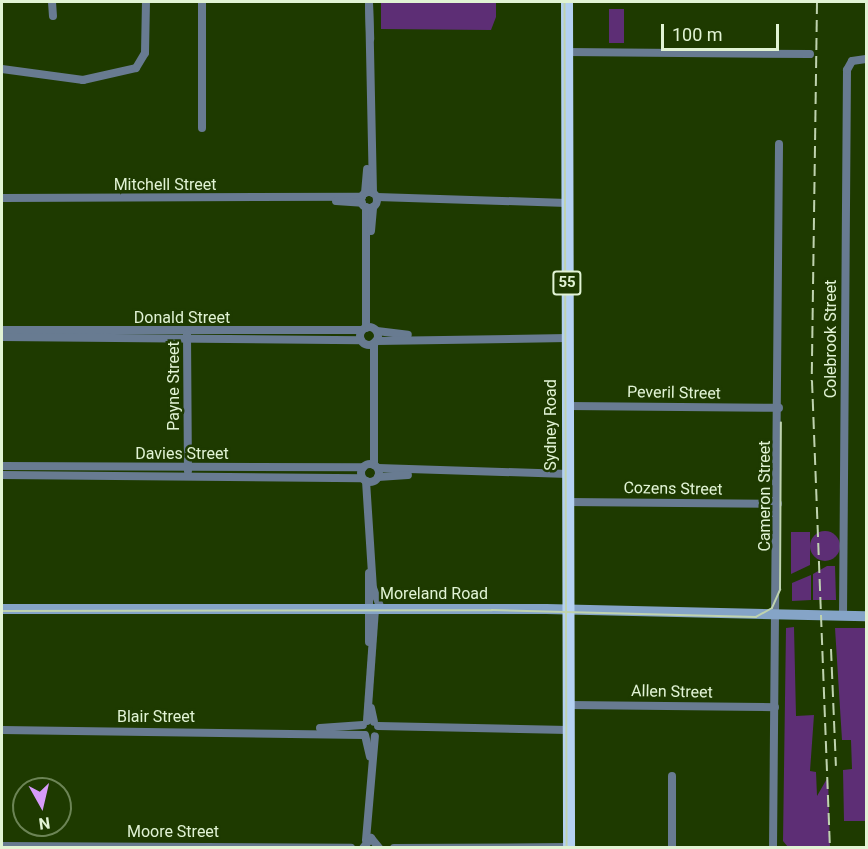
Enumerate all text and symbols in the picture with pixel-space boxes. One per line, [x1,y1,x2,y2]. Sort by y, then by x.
scale bar [664,12,782,50]
text: 100 m [672,24,723,45]
street label: Mitchell Street [114,175,216,195]
road number: 55 [552,271,582,295]
street label: Colebrook Street [821,280,841,398]
street label: Donald Street [134,308,230,328]
street label: Payne Street [164,341,184,431]
street label: Sydney Road [541,379,561,471]
street label: Peveril Street [627,383,721,403]
street label: Cameron Street [755,440,775,552]
street label: Davies Street [135,444,229,464]
street label: Cozens Street [623,479,723,499]
street label: Moreland Road [380,584,488,604]
street label: Allen Street [631,682,713,702]
street label: Blair Street [117,707,195,727]
north arrow [12,777,72,837]
text: N [37,813,51,834]
street label: Moore Street [127,822,219,842]

